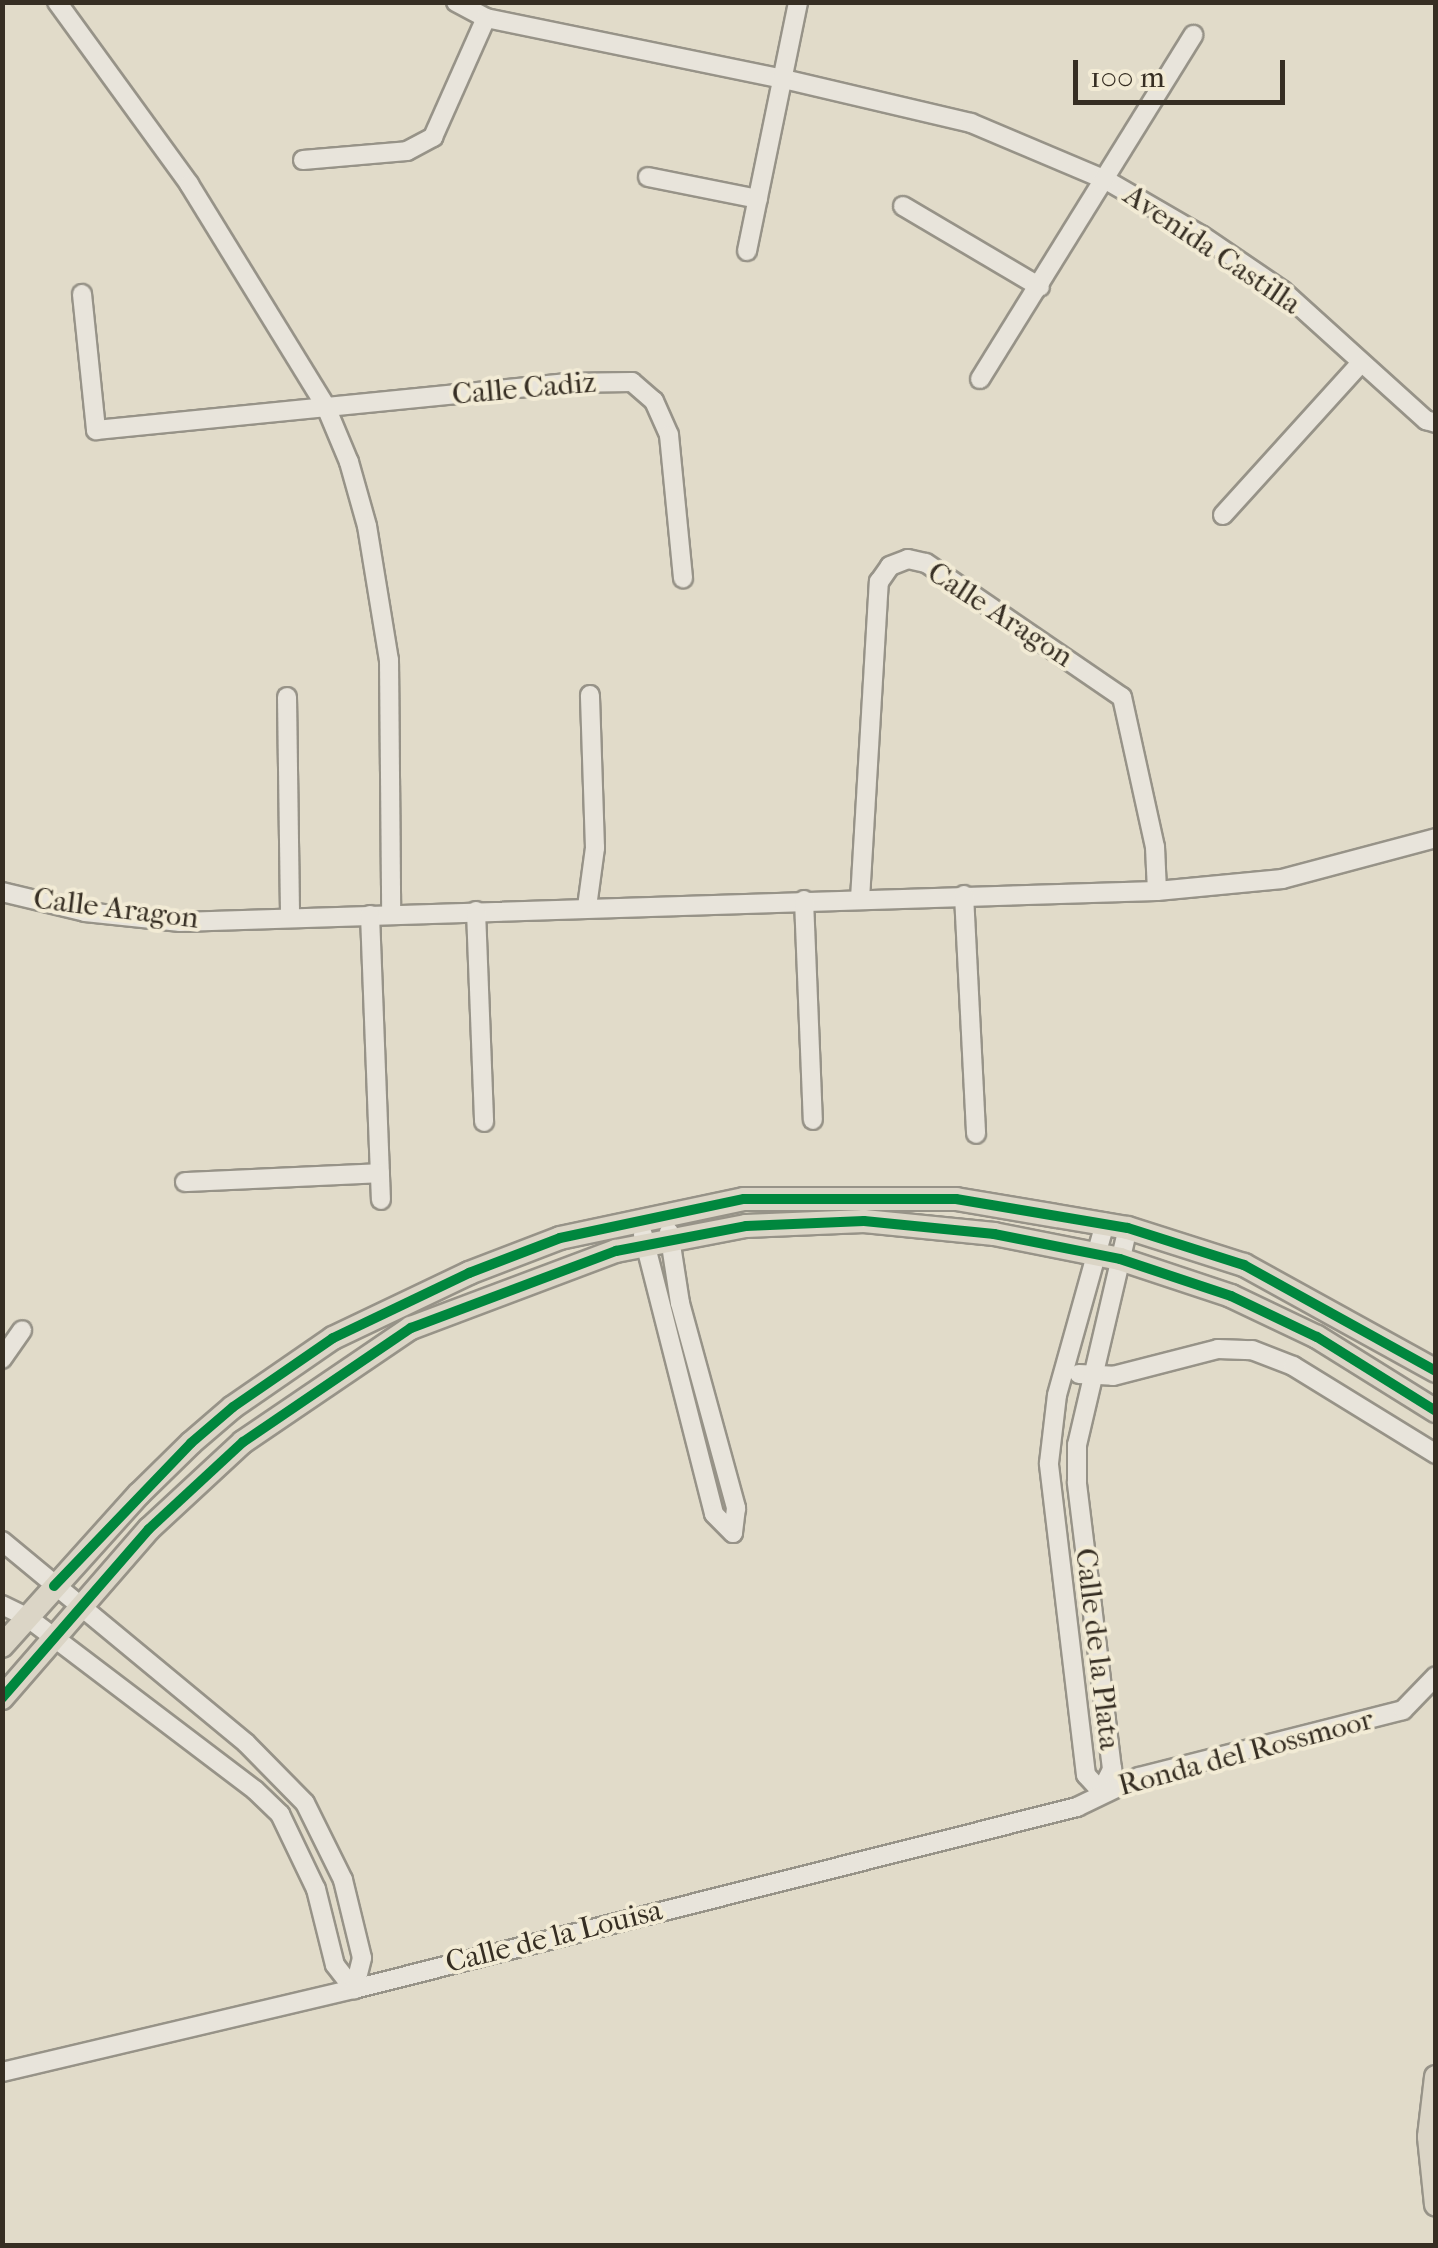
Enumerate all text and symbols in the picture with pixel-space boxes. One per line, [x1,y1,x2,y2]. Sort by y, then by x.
scale bar [1078,40,1290,102]
text: 100 m [1090,60,1165,95]
street label: Avenida Castilla [1117,177,1307,323]
street label: Calle Cadiz [451,365,597,413]
street label: Calle Aragon [921,555,1079,675]
street label: Calle Aragon [31,881,201,937]
street label: Calle de la Plata [1067,1546,1127,1752]
street label: Ronda del Rossmoor [1115,1702,1377,1804]
street label: Calle de la Louisa [442,1893,666,1981]

